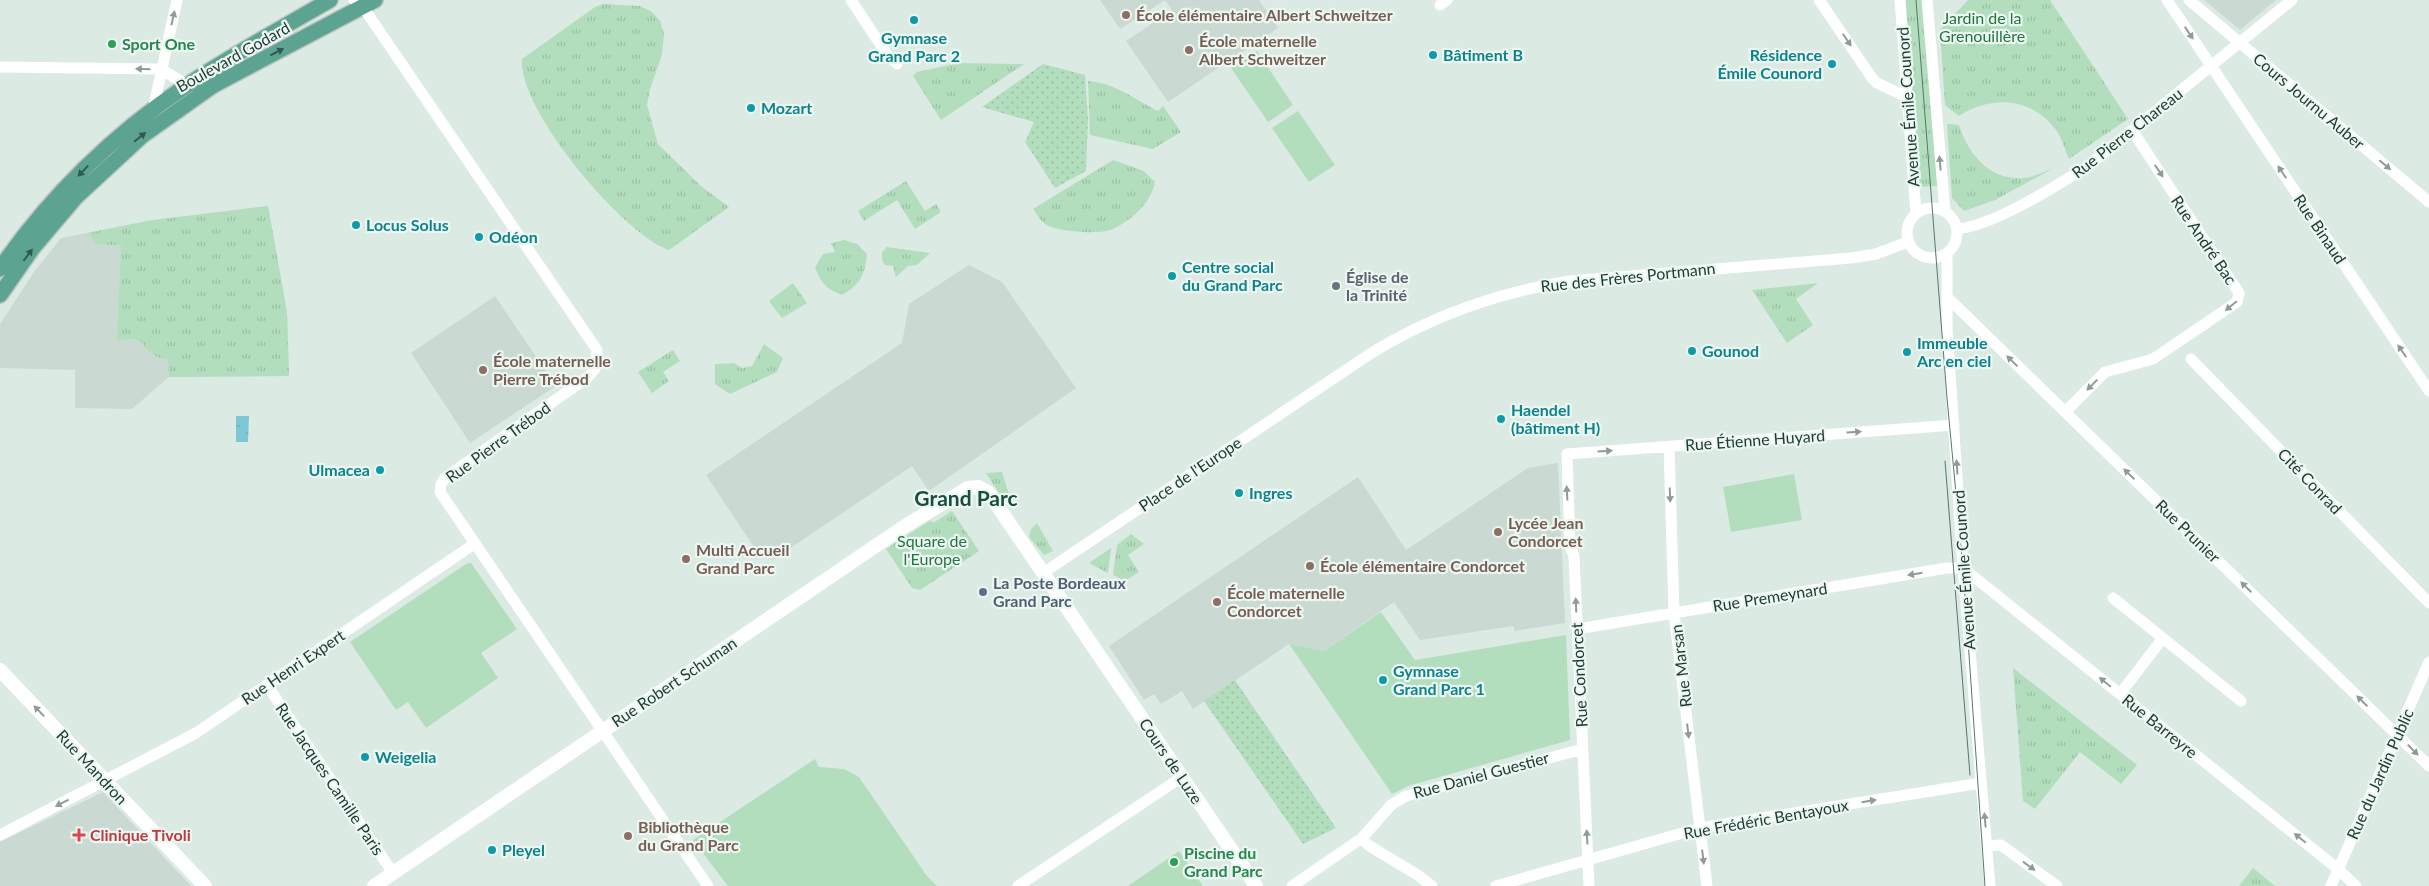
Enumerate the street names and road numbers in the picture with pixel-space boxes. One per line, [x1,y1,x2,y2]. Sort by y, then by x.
street label: Boulevard Godard [173,17,293,96]
street label: Avenue Émile Counord [1892,26,1923,188]
street label: Cours Journu Auber [2250,49,2369,153]
street label: Rue Pierre Chareau [2068,83,2186,182]
street label: Rue Binaud [2290,190,2351,267]
street label: Rue André Bac [2168,192,2241,288]
street label: Rue des Frères Portmann [1540,258,1716,295]
street label: Rue Pierre Trébod [442,397,554,486]
street label: Rue Étienne Huyard [1684,425,1826,454]
street label: Place de l'Europe [1135,432,1245,515]
street label: Cité Conrad [2274,444,2346,517]
street label: Avenue Émile Counord [1948,489,1979,651]
street label: Rue Prunier [2152,495,2225,566]
street label: Rue Premeynard [1711,578,1828,615]
street label: Rue Condorcet [1566,622,1591,728]
street label: Rue Marsan [1666,624,1695,709]
street label: Rue Henri Expert [237,625,348,708]
street label: Rue Robert Schuman [607,633,740,731]
street label: Rue Barreyre [2119,690,2202,762]
street label: Rue Jacques Camille Paris [272,699,389,859]
street label: Rue du Jardin Public [2342,705,2417,842]
street label: Cours de Luze [1136,714,1207,807]
street label: Rue Mandron [53,725,132,808]
street label: Rue Daniel Guestier [1411,747,1551,802]
street label: Rue Frédéric Bentayoux [1682,795,1850,842]

